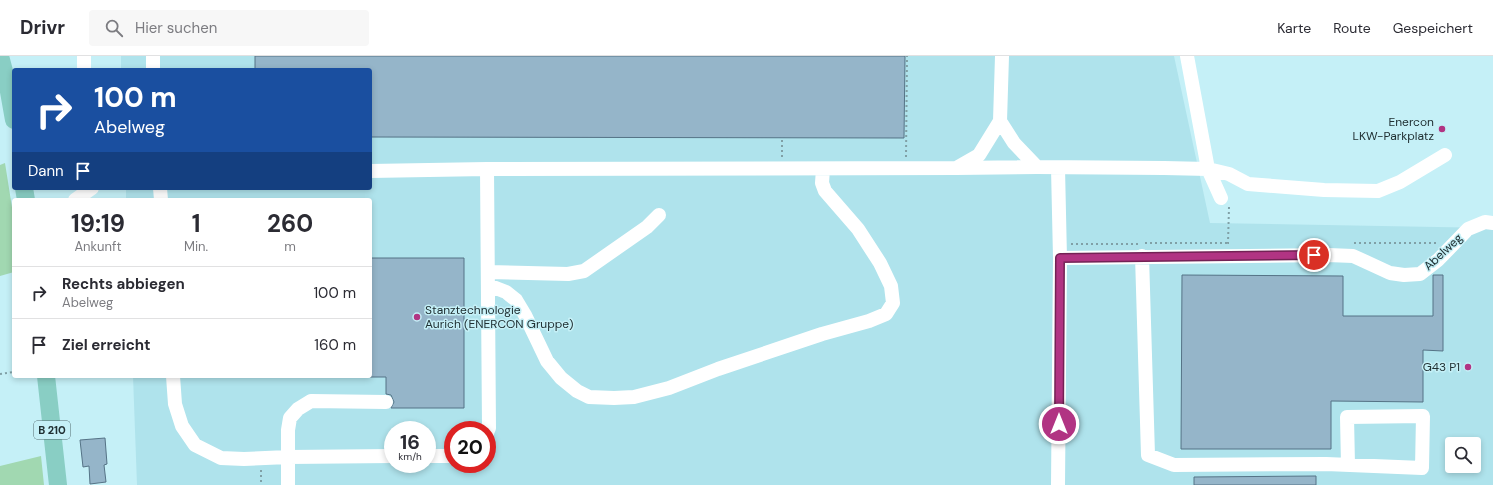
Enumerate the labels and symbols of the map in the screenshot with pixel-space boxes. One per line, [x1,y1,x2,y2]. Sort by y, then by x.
place label: Enercon LKW-Parkplatz [1353,114,1434,144]
marker: Enercon LKW-Parkplatz [1437,124,1447,134]
street label: Abelweg [1420,230,1466,274]
pin [1297,238,1331,272]
place label: Stanztechnologie Aurich (ENERCON Gruppe) [425,302,574,332]
marker: Stanztechnologie Aurich (ENERCON Gruppe) [412,312,422,322]
place label: G43 P1 [1423,359,1460,375]
marker: G43 P1 [1463,362,1473,372]
position arrow [1038,403,1080,445]
road number: B 210 [34,421,70,439]
speed limit sign: 20 [444,421,496,473]

